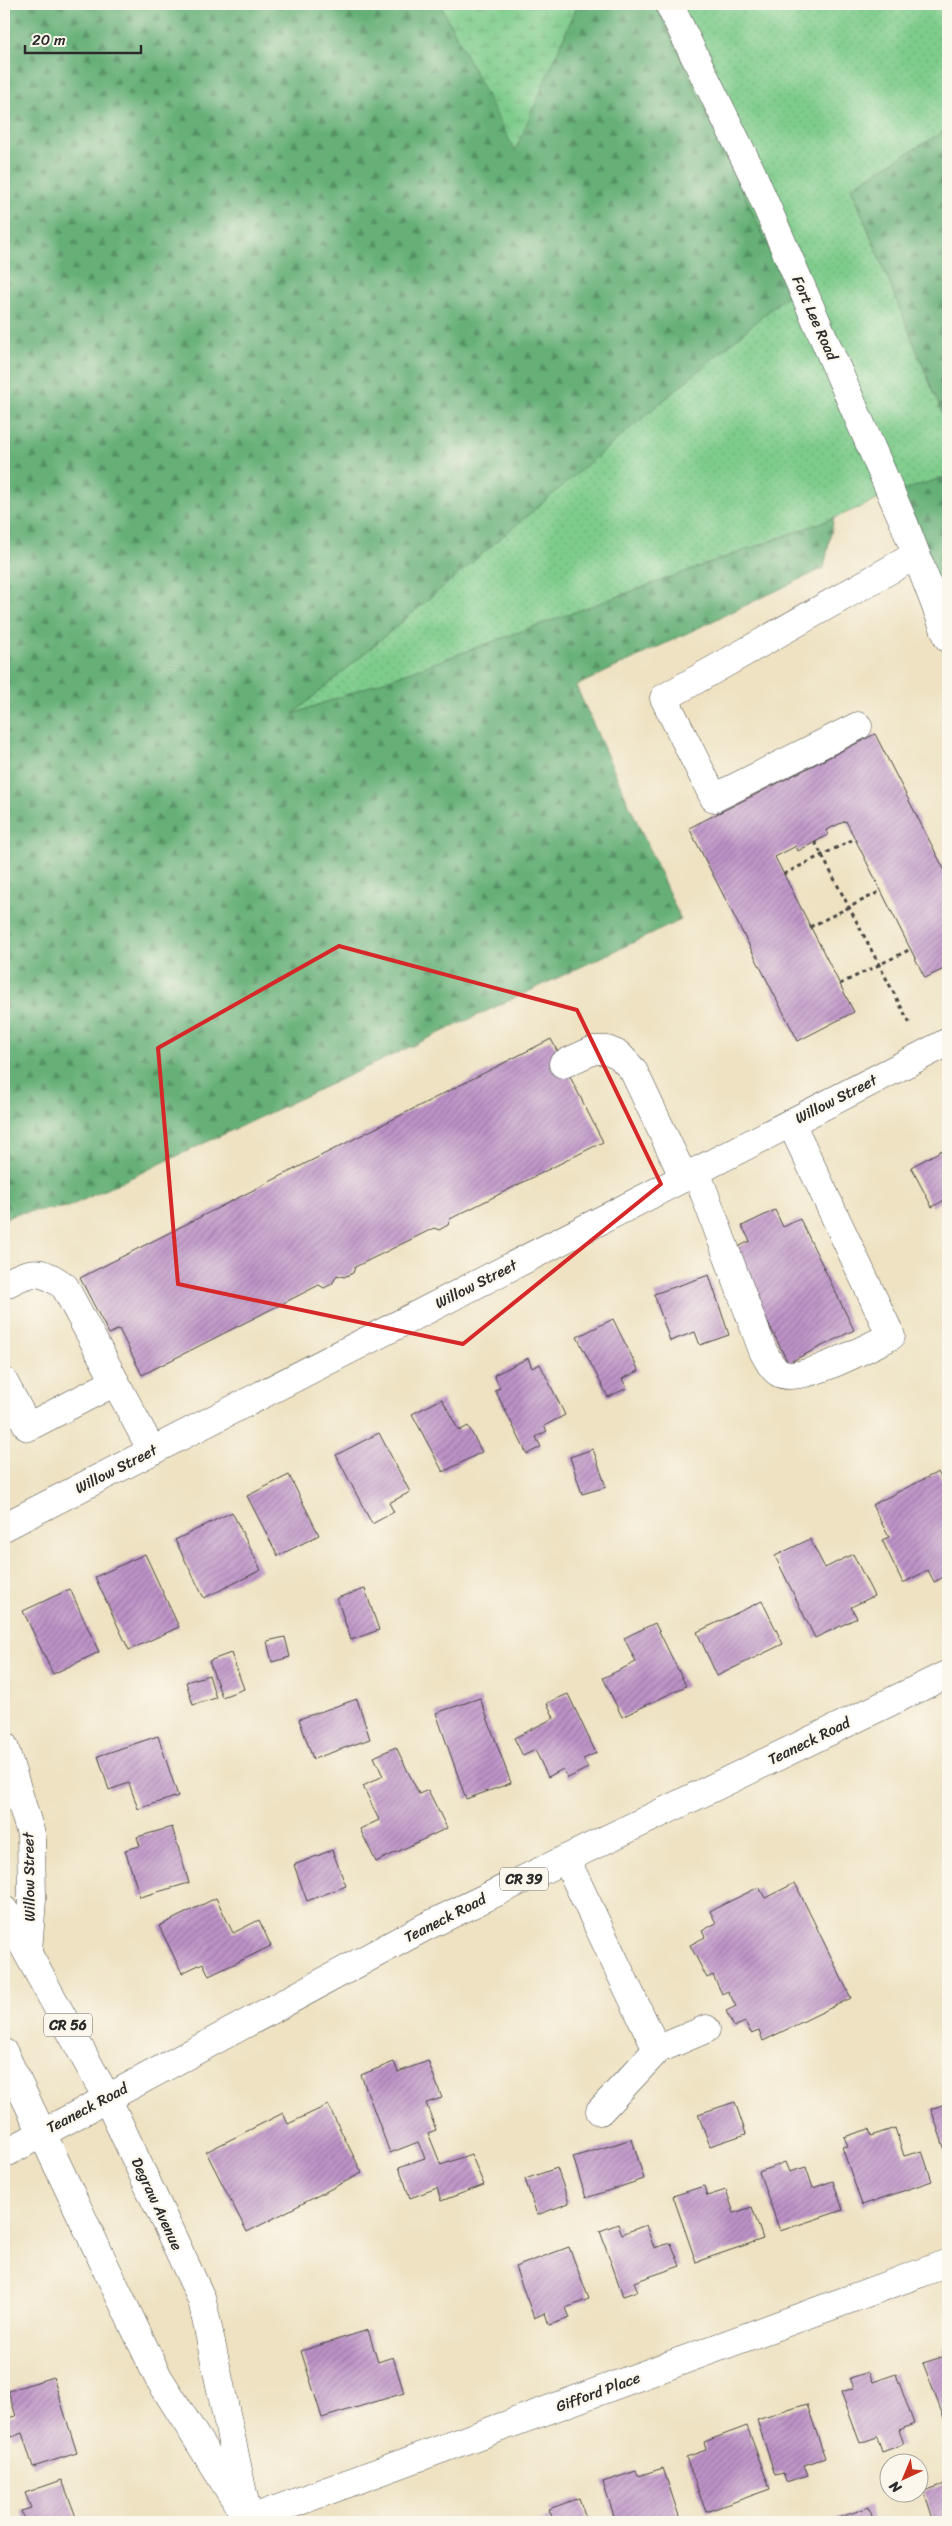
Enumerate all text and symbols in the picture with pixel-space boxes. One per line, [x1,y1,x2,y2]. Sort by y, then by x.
scale bar [25,22,141,54]
text: 20 m [32,27,66,53]
street label: Fort Lee Road [785,272,846,365]
street label: Willow Street [790,1067,883,1131]
street label: Willow Street [430,1252,523,1316]
street label: Willow Street [70,1437,163,1501]
street label: Teaneck Road [763,1709,856,1772]
street label: Willow Street [15,1831,43,1922]
road number: CR 39 [500,1868,548,1890]
street label: Teaneck Road [399,1886,492,1950]
road number: CR 56 [44,2014,92,2036]
street label: Teaneck Road [42,2075,133,2140]
street label: Degraw Avenue [124,2153,190,2255]
street label: Gifford Place [552,2365,644,2419]
north arrow [880,2454,930,2504]
text: N [883,2474,908,2500]

